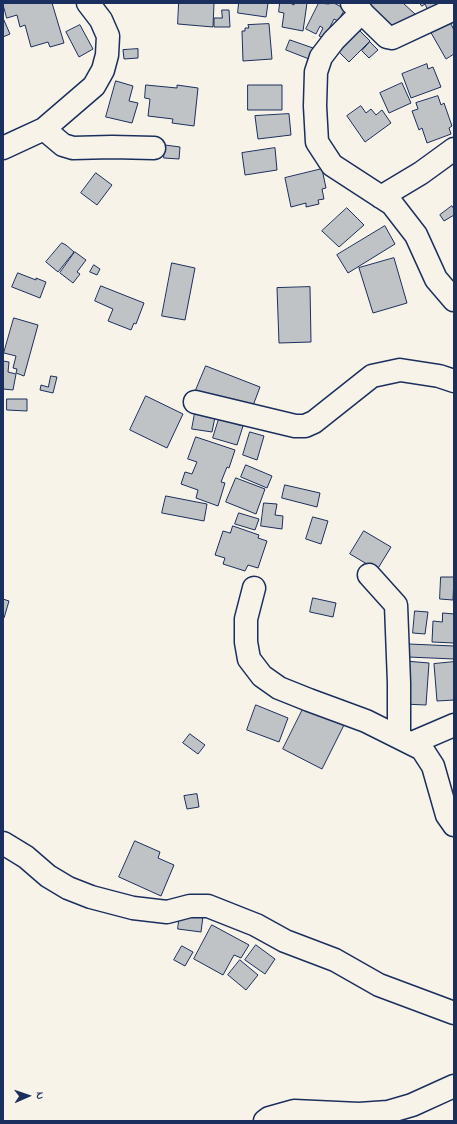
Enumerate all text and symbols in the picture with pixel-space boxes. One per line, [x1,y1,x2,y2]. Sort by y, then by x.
north arrow [8,1076,48,1116]
text: N [32,1092,48,1100]

